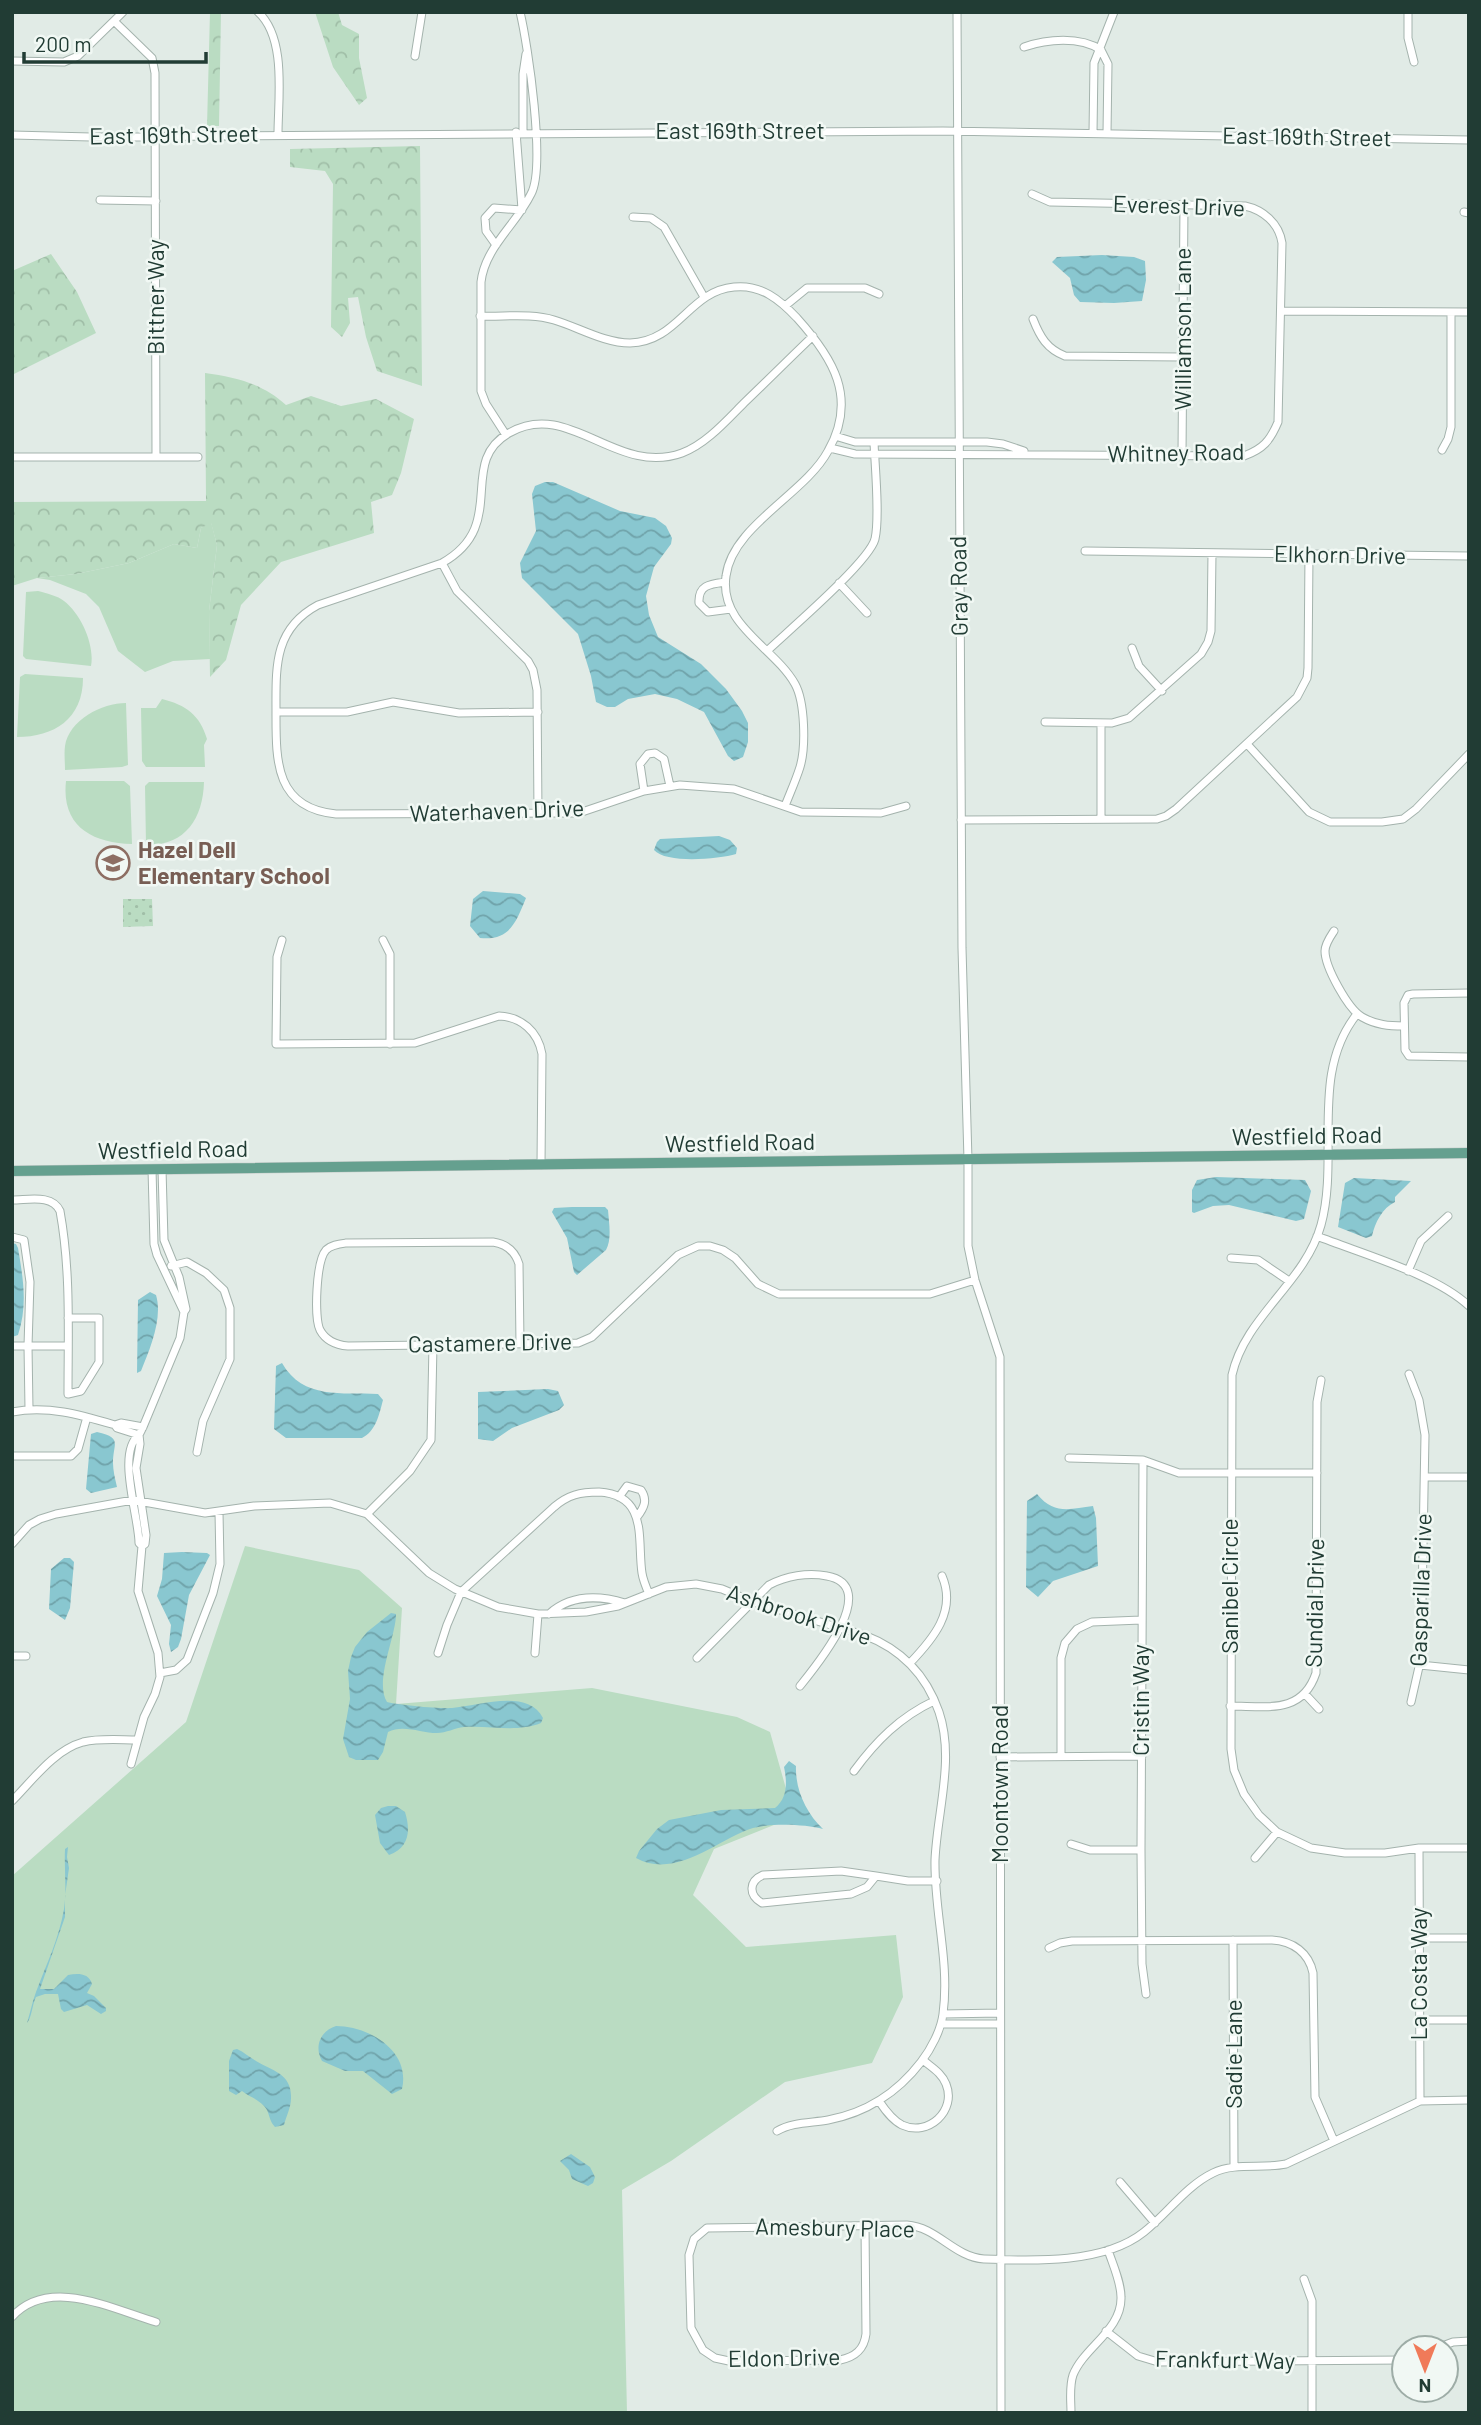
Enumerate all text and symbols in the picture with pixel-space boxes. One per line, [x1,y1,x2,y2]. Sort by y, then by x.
scale bar [24,21,206,65]
text: 200 m [35,31,92,56]
street label: East 169th Street [655,116,825,144]
street label: East 169th Street [89,119,259,149]
street label: East 169th Street [1222,121,1392,151]
street label: Everest Drive [1112,189,1246,221]
street label: Bittner Way [141,239,169,355]
street label: Williamson Lane [1168,247,1196,411]
street label: Whitney Road [1107,437,1245,467]
street label: Gray Road [943,536,973,636]
street label: Elkhorn Drive [1274,539,1406,569]
street label: Waterhaven Drive [409,793,585,827]
place label: Hazel Dell Elementary School [138,835,330,889]
school or university icon: Hazel Dell Elementary School [94,844,132,882]
street label: Westfield Road [1232,1120,1382,1150]
street label: Westfield Road [665,1127,815,1157]
street label: Westfield Road [98,1134,248,1164]
street label: Castamere Drive [408,1327,572,1357]
street label: Gasparilla Drive [1403,1513,1437,1667]
street label: Sanibel Circle [1215,1518,1243,1654]
street label: Sundial Drive [1299,1538,1329,1668]
street label: Ashbrook Drive [723,1577,875,1651]
street label: Cristin Way [1126,1644,1154,1756]
street label: Moontown Road [985,1705,1013,1863]
street label: La Costa Way [1404,1907,1432,2040]
street label: Sadie Lane [1219,1999,1247,2109]
street label: Amesbury Place [755,2212,915,2242]
north arrow [1390,2334,1460,2404]
street label: Eldon Drive [727,2342,840,2372]
street label: Frankfurt Way [1155,2344,1296,2374]
text: N [1419,2375,1431,2398]

